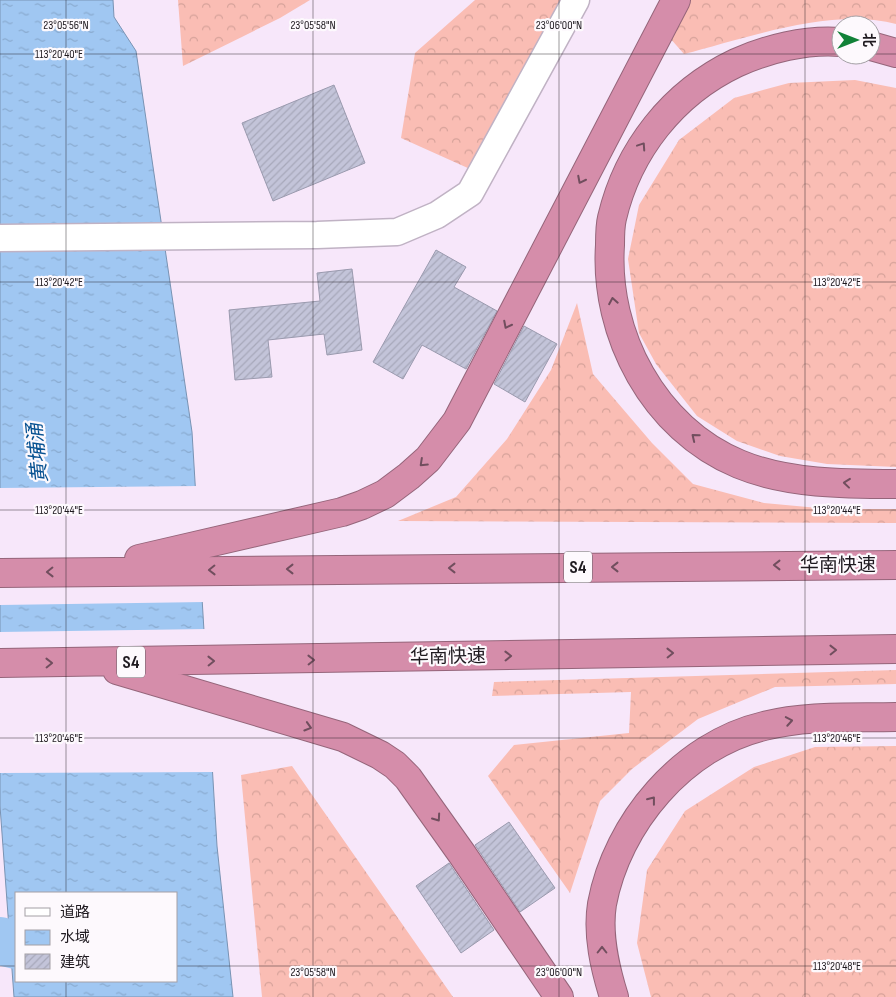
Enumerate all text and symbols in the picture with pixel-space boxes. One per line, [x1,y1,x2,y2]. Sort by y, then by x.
north arrow [831,15,881,65]
text: 23°05'56"N [43,18,89,33]
text: 23°05'58"N [290,18,336,33]
text: 23°06'00"N [536,18,582,33]
text: 北 [860,33,877,47]
text: 113°20'40"E [35,47,83,62]
one-way arrow [636,142,645,151]
one-way arrow [577,175,587,184]
text: 113°20'42"E [35,275,83,290]
text: 113°20'42"E [813,275,861,290]
one-way arrow [609,296,619,305]
one-way arrow [503,320,513,329]
water label: 黄埔涌 [23,420,53,484]
one-way arrow [691,433,700,442]
one-way arrow [420,457,429,466]
one-way arrow [843,478,851,489]
text: 113°20'44"E [35,503,83,518]
text: 113°20'44"E [813,503,861,518]
road number: S4 [564,552,592,582]
street label: 华南快速 [800,554,876,577]
one-way arrow [773,560,781,571]
one-way arrow [611,562,618,572]
one-way arrow [448,563,456,573]
one-way arrow [286,564,294,574]
one-way arrow [208,565,216,575]
one-way arrow [45,567,53,577]
street label: 华南快速 [410,645,486,669]
one-way arrow [830,645,837,655]
road number: S4 [117,646,145,678]
one-way arrow [667,648,675,658]
one-way arrow [504,651,512,661]
one-way arrow [307,655,315,665]
one-way arrow [208,656,215,666]
one-way arrow [45,658,53,668]
one-way arrow [785,717,794,727]
one-way arrow [304,722,312,732]
text: 113°20'46"E [35,731,83,746]
text: 113°20'46"E [813,731,861,746]
one-way arrow [646,796,655,806]
one-way arrow [431,812,439,821]
legend [15,892,178,982]
text: 道路 [60,903,90,922]
text: 水域 [60,928,90,947]
one-way arrow [597,946,607,954]
text: 建筑 [60,953,90,972]
text: 113°20'48"E [813,959,861,974]
text: 23°05'58"N [290,965,336,980]
text: 23°06'00"N [536,965,582,980]

